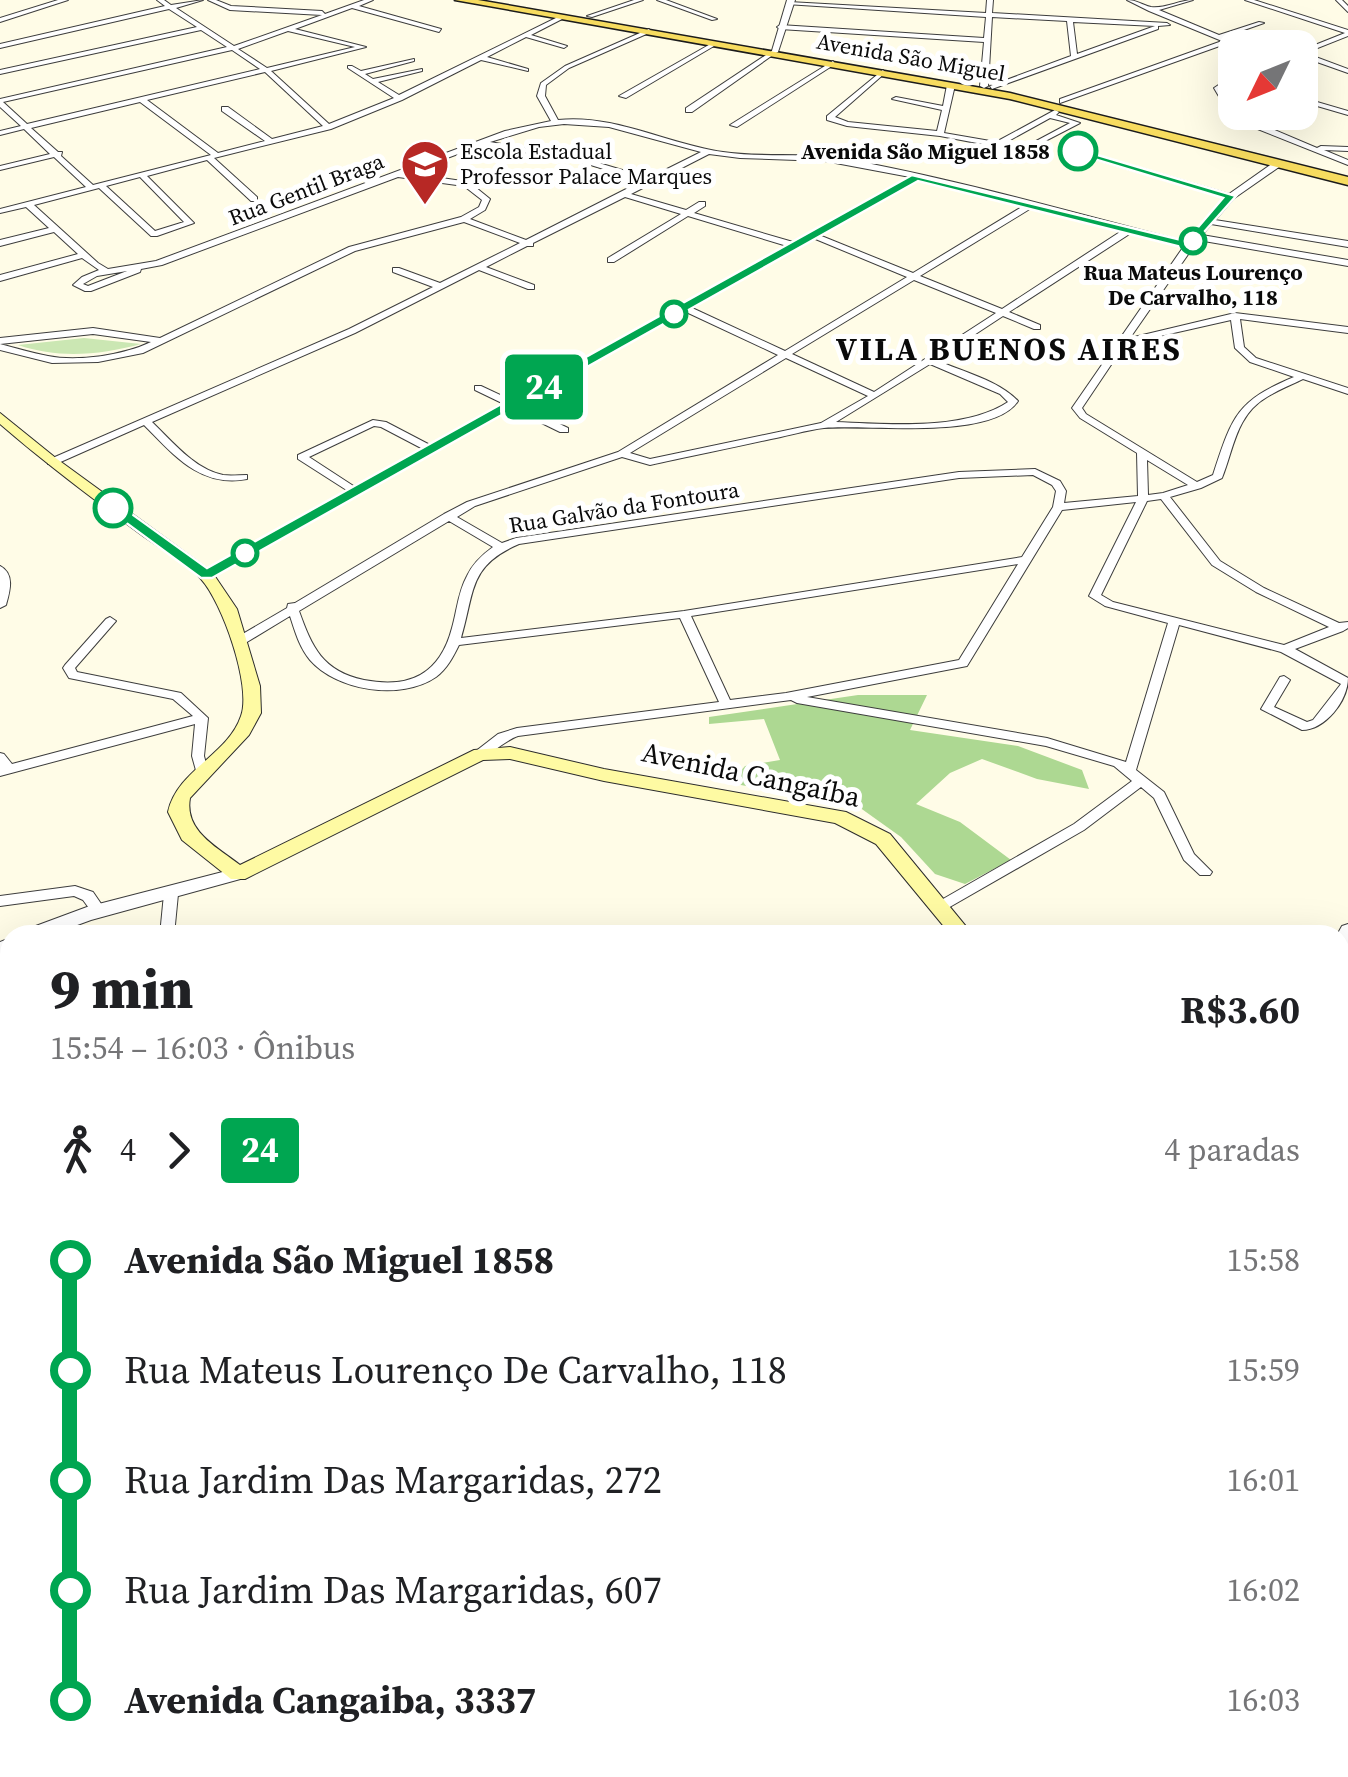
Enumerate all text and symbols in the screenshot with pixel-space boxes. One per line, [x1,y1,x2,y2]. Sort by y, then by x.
street label: Avenida São Miguel [814,26,1008,88]
north arrow [1218,30,1318,130]
map controls [1218,30,1318,130]
marker: Avenida São Miguel 1858 [1059,132,1097,170]
place label: Escola Estadual Professor Palace Marques [460,136,712,191]
place label: Avenida São Miguel 1858 [801,136,1050,166]
school or university icon: Escola Estadual Professor Palace Marques [399,138,451,206]
street label: Rua Gentil Braga [224,145,389,232]
marker: Rua Mateus Lourenço De Carvalho, 118 [1180,228,1206,254]
place label: Rua Mateus Lourenço De Carvalho, 118 [1083,257,1303,312]
unlabelled marker [661,301,687,327]
district label: VILA BUENOS AIRES [836,327,1182,371]
line badge: 24 [499,354,589,420]
text: 24 [525,363,563,411]
street label: Rua Galvão da Fontoura [507,474,742,540]
unlabelled marker [94,489,132,527]
unlabelled marker [232,540,258,566]
street label: Avenida Cangaíba [638,732,864,816]
text: 9 min [50,951,193,1026]
text: R$3.60 [1180,984,1300,1036]
text: 15:54 – 16:03 · Ônibus [50,1026,355,1070]
icon: walk [50,1123,105,1178]
icon: forward [151,1123,206,1178]
text: 24 [241,1126,279,1174]
text: 4 [120,1128,136,1172]
text: 4 paradas [1164,1128,1300,1172]
text: Avenida São Miguel 1858 [124,1234,554,1286]
text: 15:58 [1226,1238,1300,1282]
text: Rua Mateus Lourenço De Carvalho, 118 [124,1344,787,1396]
text: 15:59 [1226,1348,1300,1392]
text: Rua Jardim Das Margaridas, 272 [124,1454,662,1506]
text: 16:01 [1226,1458,1300,1502]
text: Rua Jardim Das Margaridas, 607 [124,1564,662,1616]
text: 16:02 [1226,1568,1300,1612]
text: Avenida Cangaiba, 3337 [124,1674,536,1726]
text: 16:03 [1226,1678,1300,1722]

